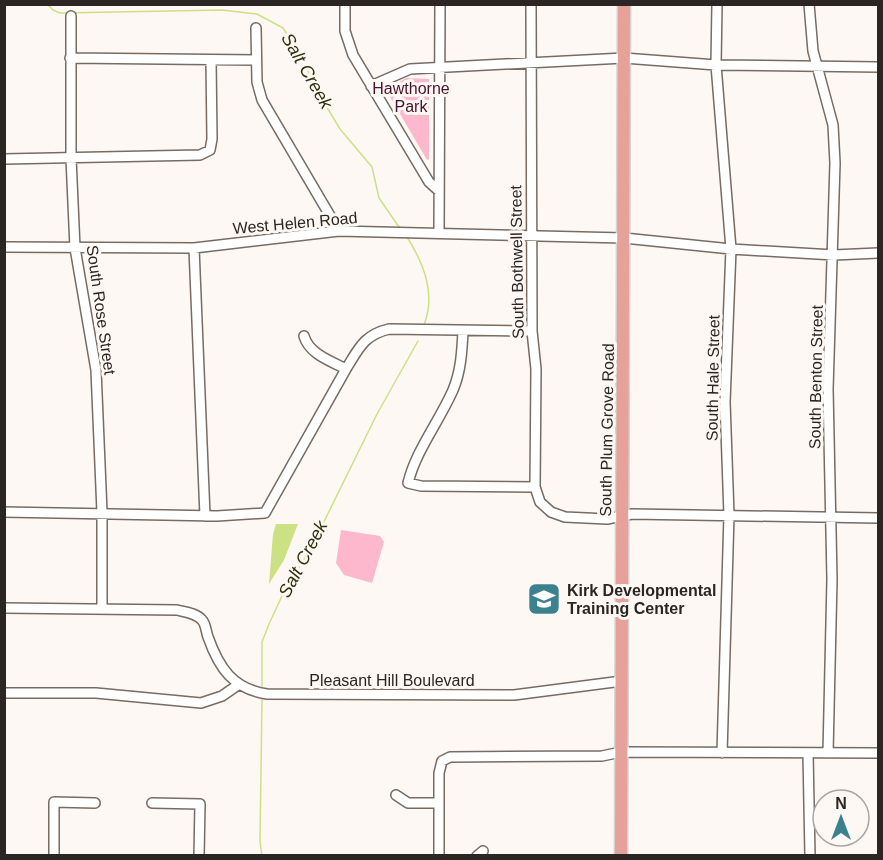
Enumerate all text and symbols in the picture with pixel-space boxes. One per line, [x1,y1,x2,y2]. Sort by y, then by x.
water label: Salt Creek [277,30,337,113]
park label: Hawthorne Park [372,80,450,115]
street label: South Bothwell Street [507,184,527,339]
street label: West Helen Road [232,209,358,237]
street label: South Rose Street [83,244,119,376]
street label: South Benton Street [806,304,826,449]
street label: South Hale Street [703,314,723,441]
street label: South Plum Grove Road [597,343,617,517]
water label: Salt Creek [274,516,332,601]
school or university icon: Kirk Developmental Training Center [526,581,562,617]
place label: Kirk Developmental Training Center [567,582,716,617]
street label: Pleasant Hill Boulevard [309,672,475,689]
north arrow [811,788,871,848]
text: N [835,795,847,812]

